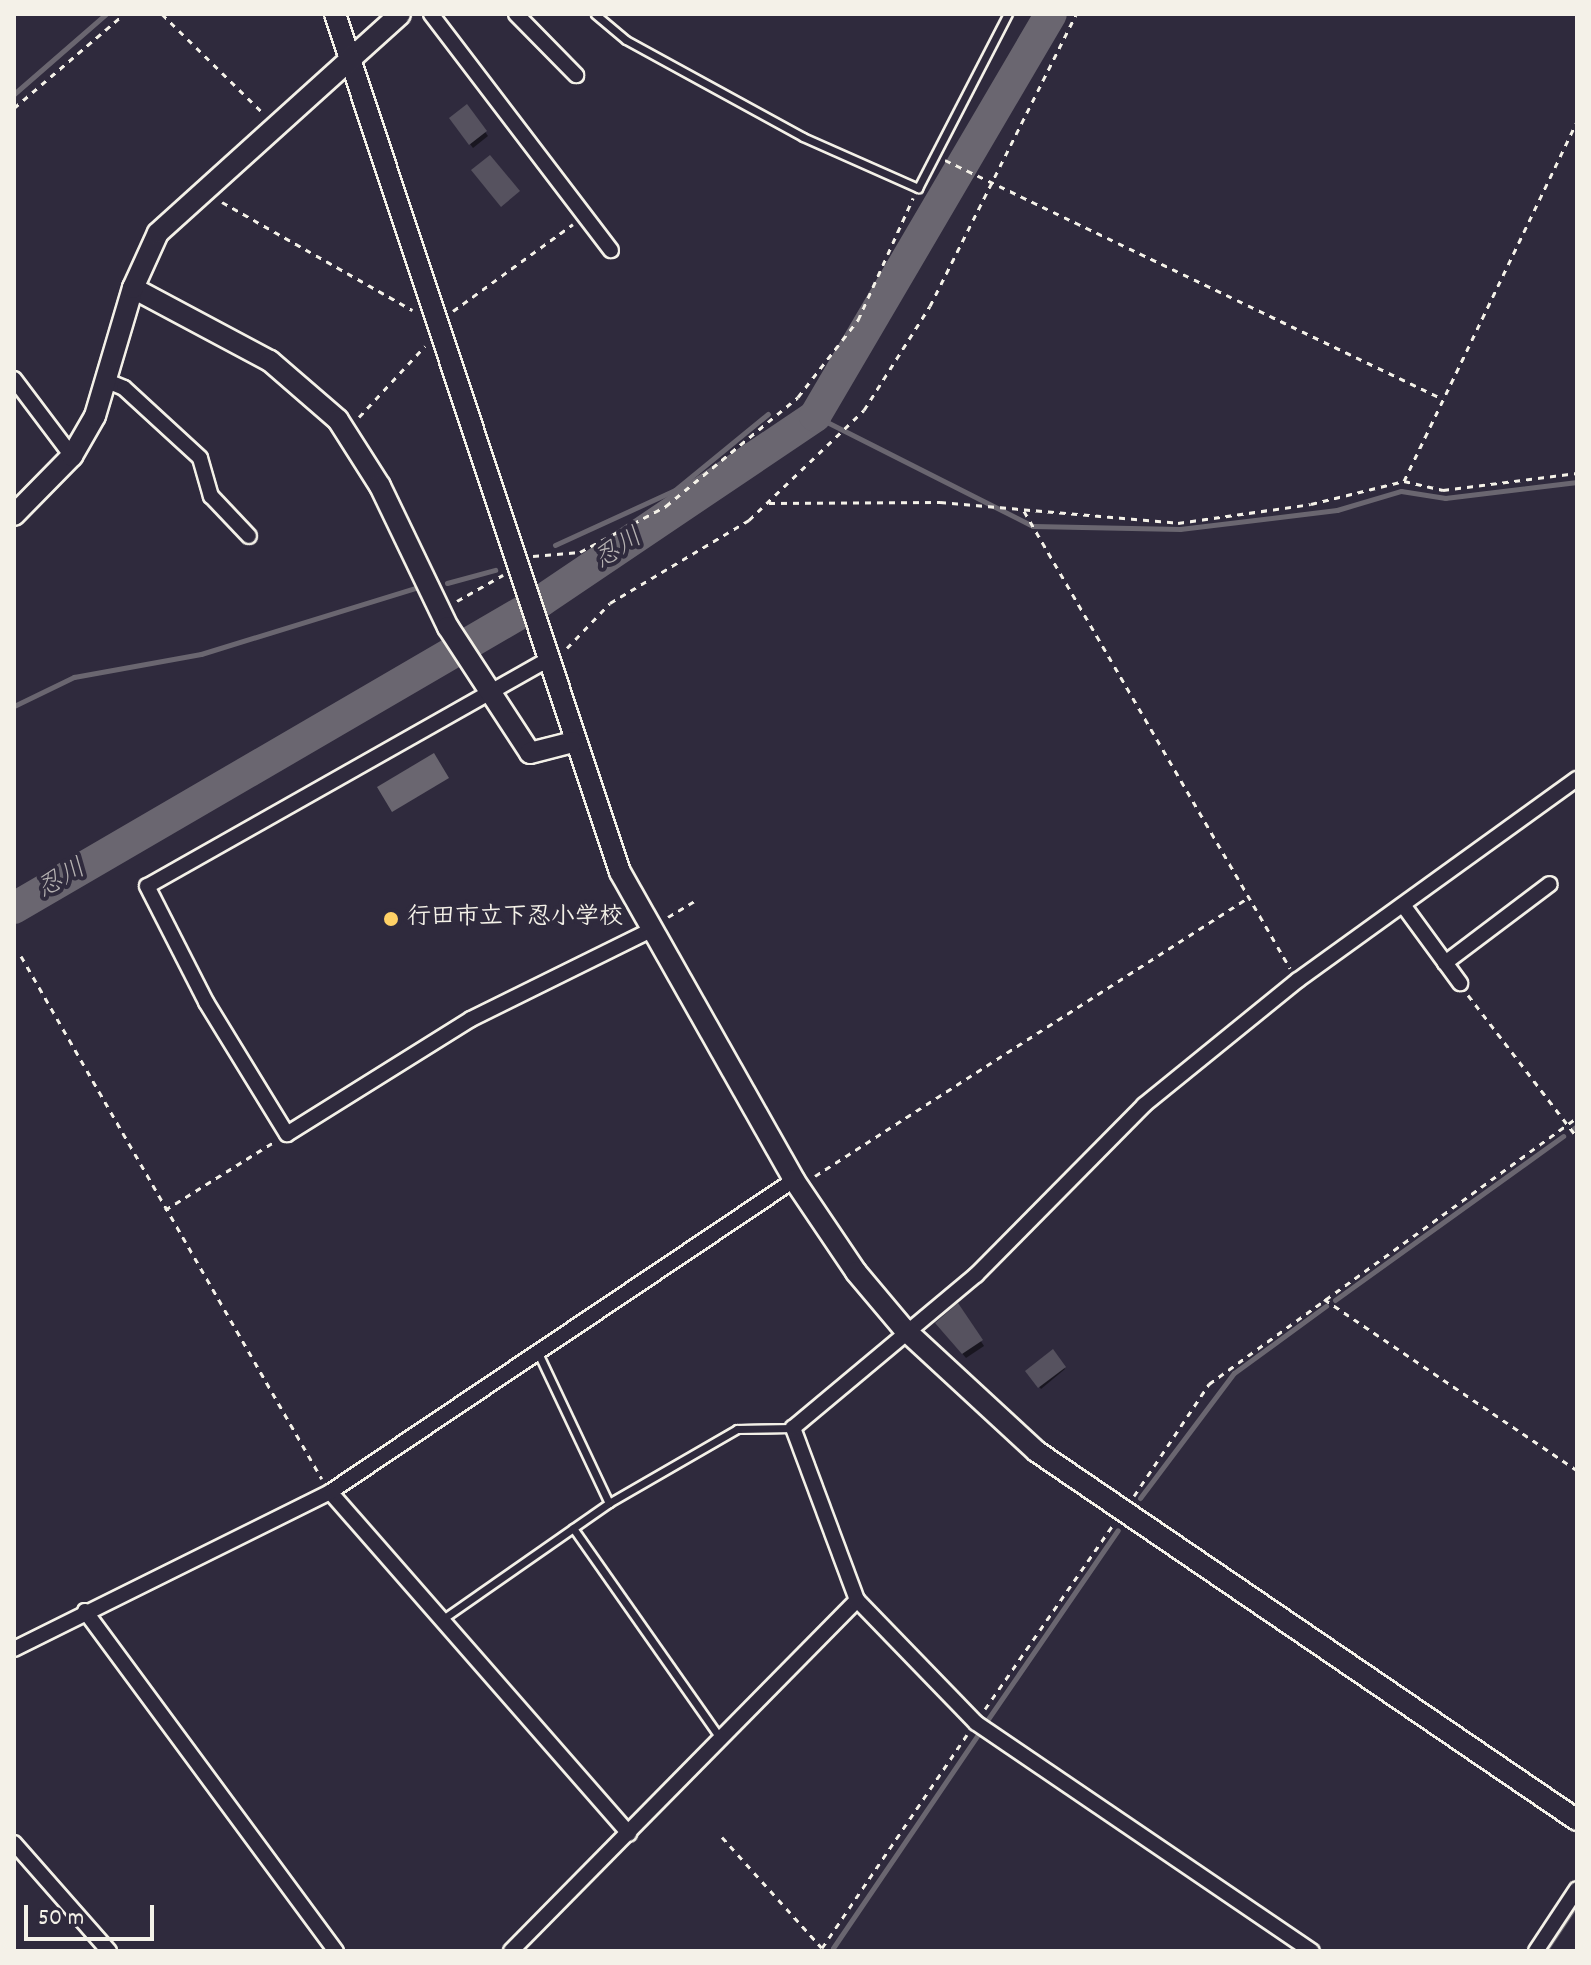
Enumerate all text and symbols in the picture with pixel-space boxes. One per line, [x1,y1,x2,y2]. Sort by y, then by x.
water label: 忍川 [589,523,649,577]
water label: 忍川 [32,853,92,907]
place label: 行田市立下忍小学校 [407,905,623,933]
marker: 行田市立下忍小学校 [382,910,400,928]
scale bar [28,1889,158,1939]
text: 50 m [38,1902,84,1936]

